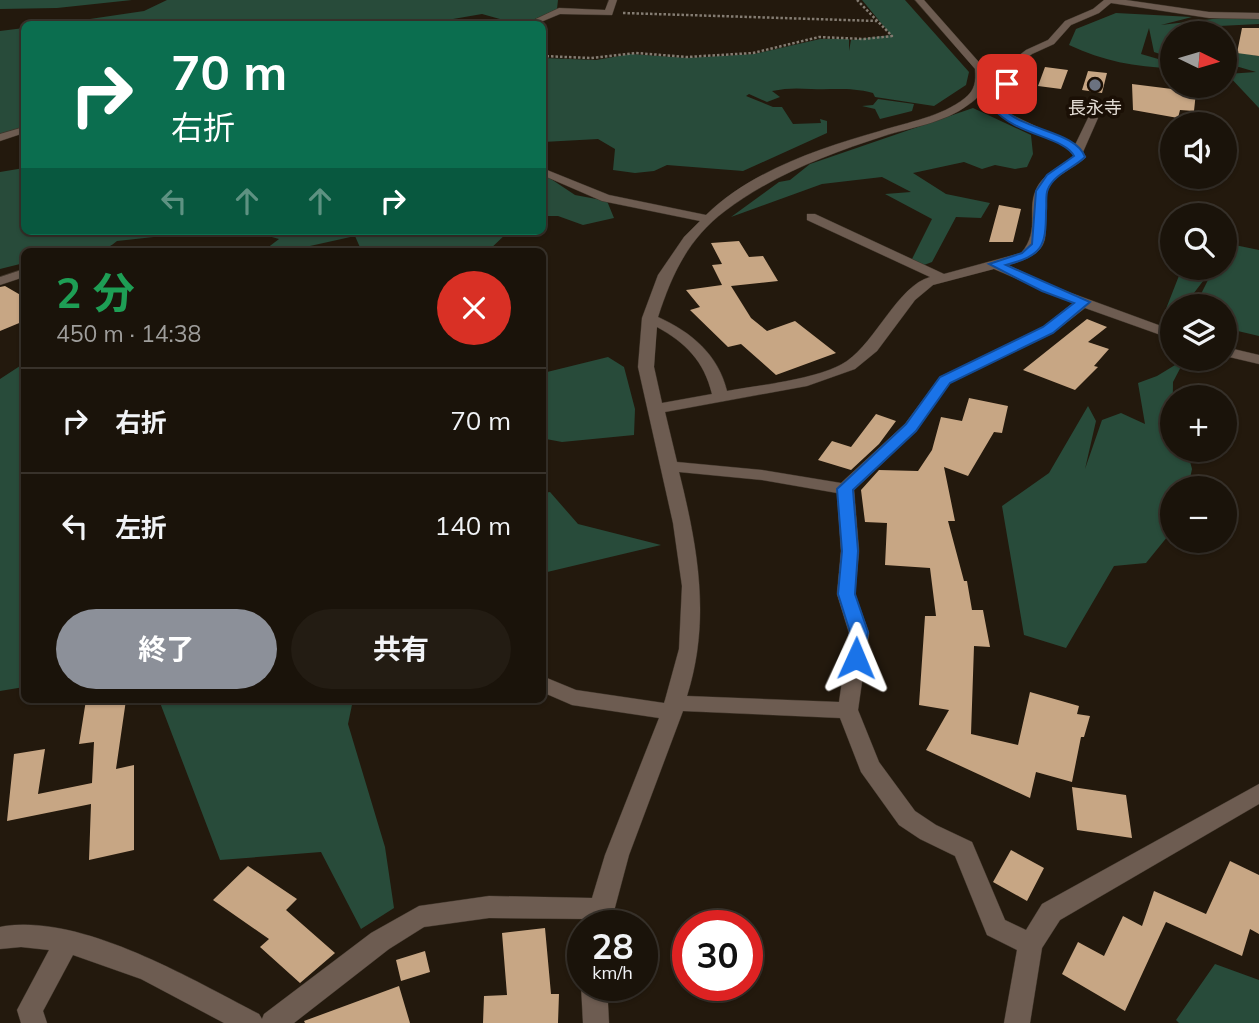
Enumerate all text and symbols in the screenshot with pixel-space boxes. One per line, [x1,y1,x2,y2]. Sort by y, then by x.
north arrow [1160,21,1237,98]
map controls [1160,21,1237,553]
text: 70 m [171,41,287,102]
icon: right [56,49,147,140]
pin [977,54,1037,114]
icon: arrive [988,65,1026,103]
marker: 長永寺 [1087,77,1103,93]
place label: 長永寺 [1068,96,1122,119]
text: 右折 [171,107,235,147]
button: sound [1160,112,1237,189]
icon: left [155,182,193,220]
icon: ahead [228,182,266,220]
icon: ahead [301,182,339,220]
icon: right [374,182,412,220]
button: search [1160,203,1237,280]
text: 2 分 [56,266,135,319]
button: close [437,271,511,345]
button: layers [1160,294,1237,371]
text: 450 m · 14:38 [56,319,201,348]
button: + [1160,385,1237,462]
icon: right [56,402,94,440]
text: 70 m [450,404,511,437]
text: 右折 [115,406,167,439]
button: − [1160,476,1237,553]
icon: left [56,507,94,545]
text: 140 m [435,509,511,542]
text: 左折 [115,511,167,544]
button: 終了 [56,609,277,689]
button: 共有 [291,609,511,689]
position arrow [819,621,893,695]
speed limit sign: 30 [672,910,763,1001]
text: 28 [591,924,634,968]
text: km/h [592,961,633,984]

